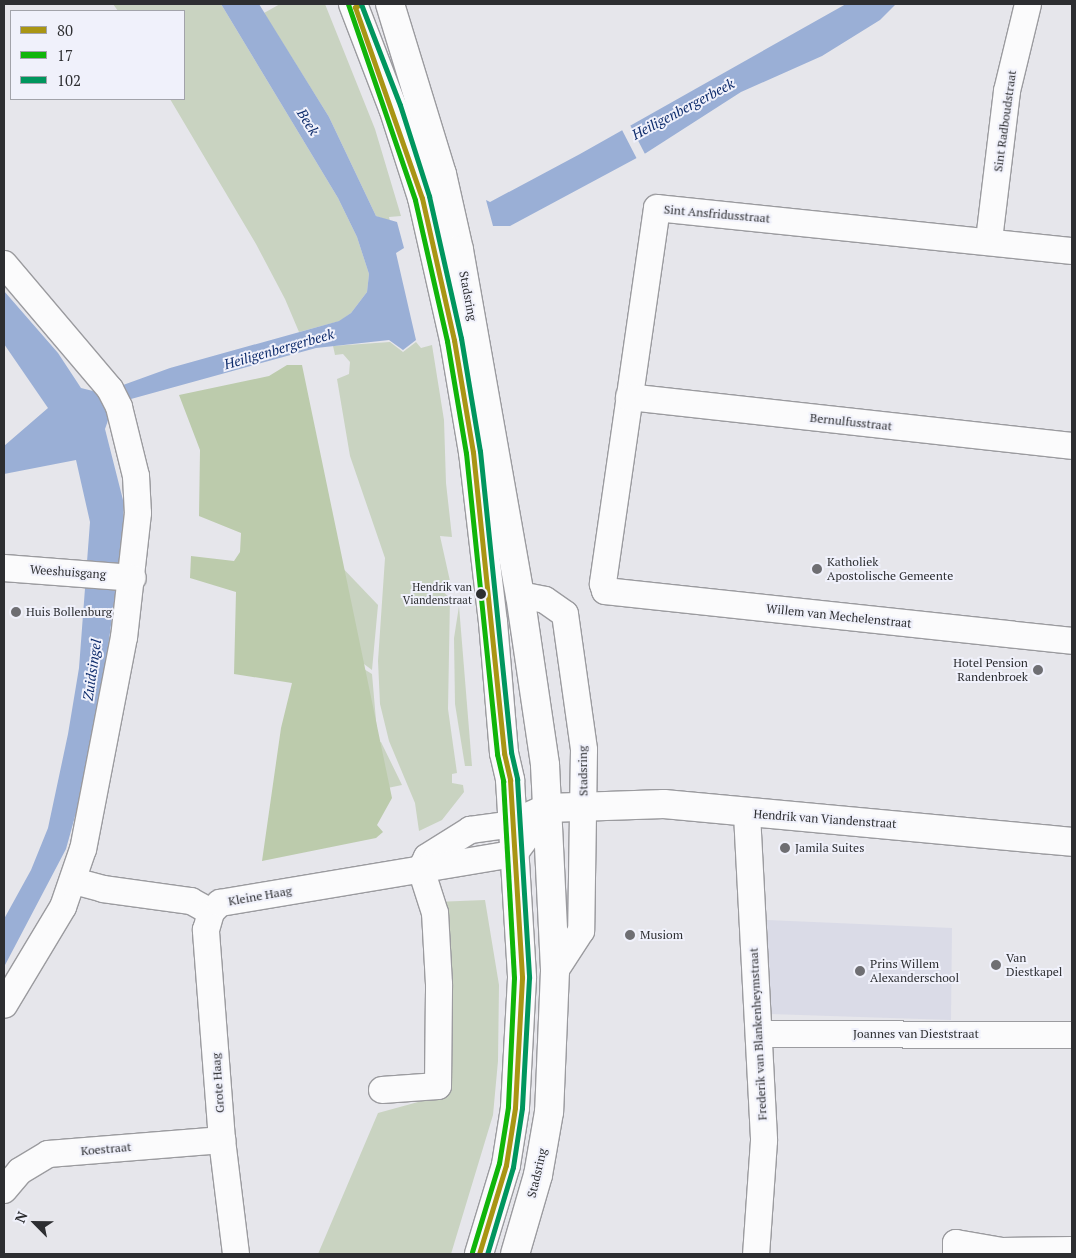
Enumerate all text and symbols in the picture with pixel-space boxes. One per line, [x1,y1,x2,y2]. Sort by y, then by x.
legend [10,10,185,100]
text: 80 [57,20,73,40]
text: 17 [57,45,73,65]
street label: Sint Radboudstraat [991,69,1019,173]
text: 102 [57,70,81,90]
water label: Heiligenbergerbeek [629,75,737,143]
water label: Beek [293,106,323,138]
street label: Sint Ansfridusstraat [663,202,771,226]
street label: Stadsring [456,270,480,322]
water label: Heiligenbergerbeek [222,325,336,373]
street label: Bernulfusstraat [809,411,893,433]
place label: Katholiek Apostolische Gemeente [827,555,953,583]
street label: Weeshuisgang [29,562,107,582]
marker: Katholiek Apostolische Gemeente [811,563,823,575]
place label: Hendrik van Viandenstraat [403,581,472,607]
marker: Hendrik van Viandenstraat [476,589,486,599]
street label: Willem van Mechelenstraat [766,601,912,631]
place label: Huis Bollenburg [26,605,112,619]
marker: Huis Bollenburg [10,606,22,618]
water label: Zuidsingel [79,638,105,702]
place label: Hotel Pension Randenbroek [953,656,1028,684]
marker: Hotel Pension Randenbroek [1032,664,1044,676]
street label: Stadsring [575,746,591,796]
street label: Hendrik van Viandenstraat [753,807,897,831]
place label: Jamila Suites [795,841,864,855]
marker: Jamila Suites [779,842,791,854]
street label: Kleine Haag [227,883,293,909]
place label: Musiom [640,928,683,942]
marker: Musiom [624,929,636,941]
street label: Frederik van Blankenheymstraat [746,947,770,1121]
place label: Van Diestkapel [1006,951,1062,979]
place label: Prins Willem Alexanderschool [870,957,959,985]
marker: Van Diestkapel [990,959,1002,971]
marker: Prins Willem Alexanderschool [854,965,866,977]
street label: Joannes van Dieststraat [853,1027,979,1041]
street label: Grote Haag [209,1053,227,1113]
street label: Koestraat [80,1140,132,1158]
street label: Stadsring [524,1147,550,1199]
north arrow [10,1198,60,1248]
text: N [10,1208,32,1226]

